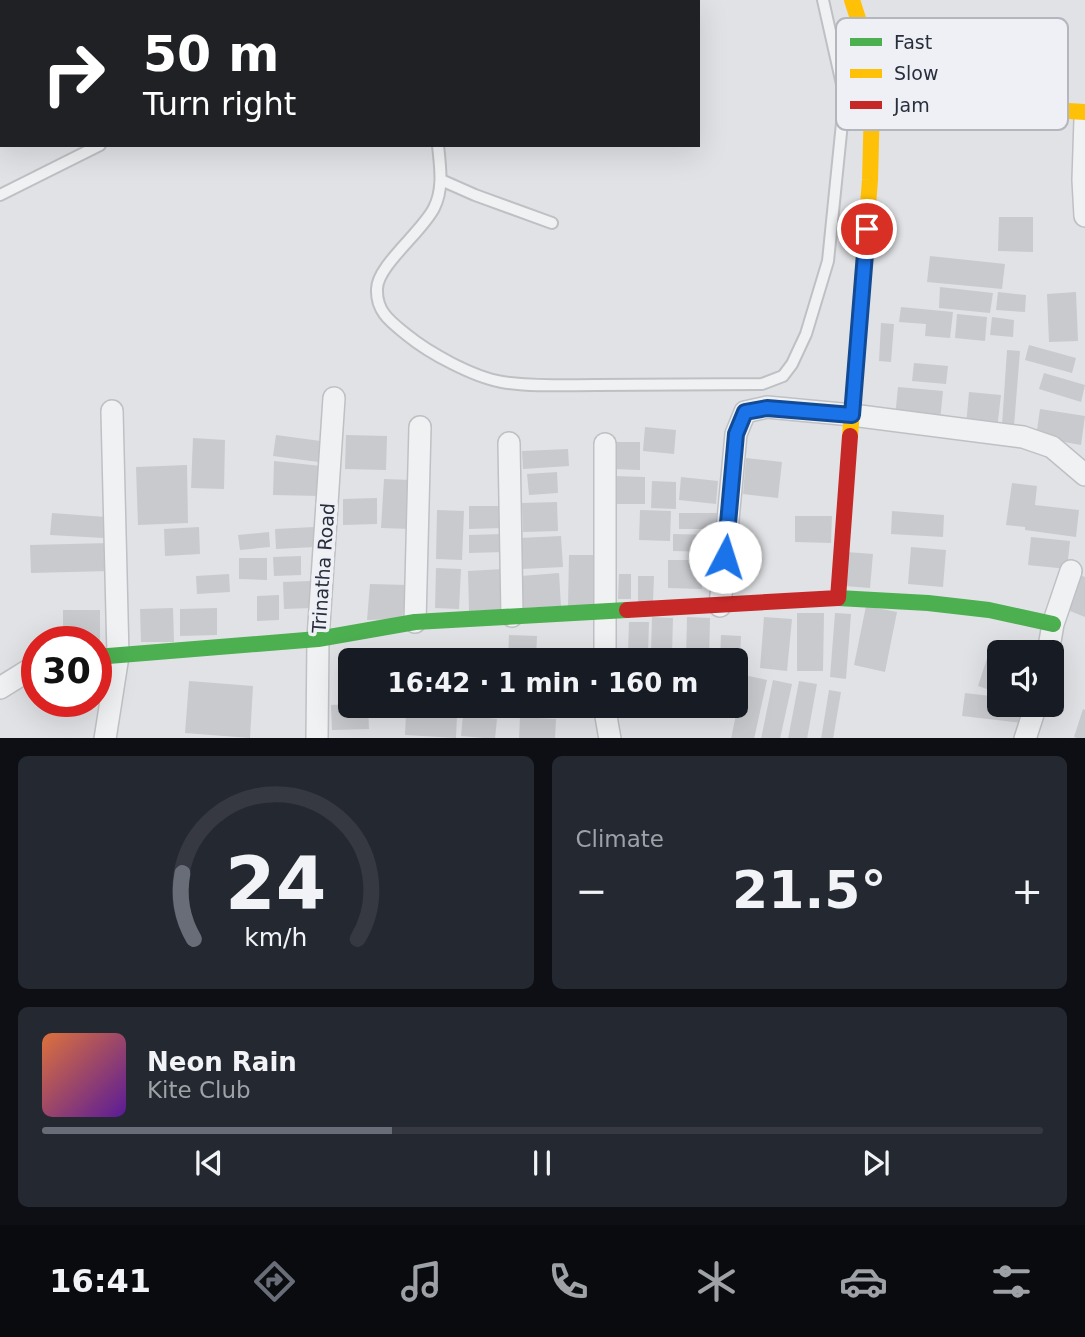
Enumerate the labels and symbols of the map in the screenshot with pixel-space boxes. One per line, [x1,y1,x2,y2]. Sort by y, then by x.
legend [836,18,1068,130]
text: Fast [894,31,932,53]
text: Slow [894,62,939,84]
text: Jam [893,94,930,116]
pin [837,199,897,259]
street label: Trinatha Road [307,502,339,635]
position arrow [688,520,762,594]
speed limit sign: 30 [21,626,112,717]

